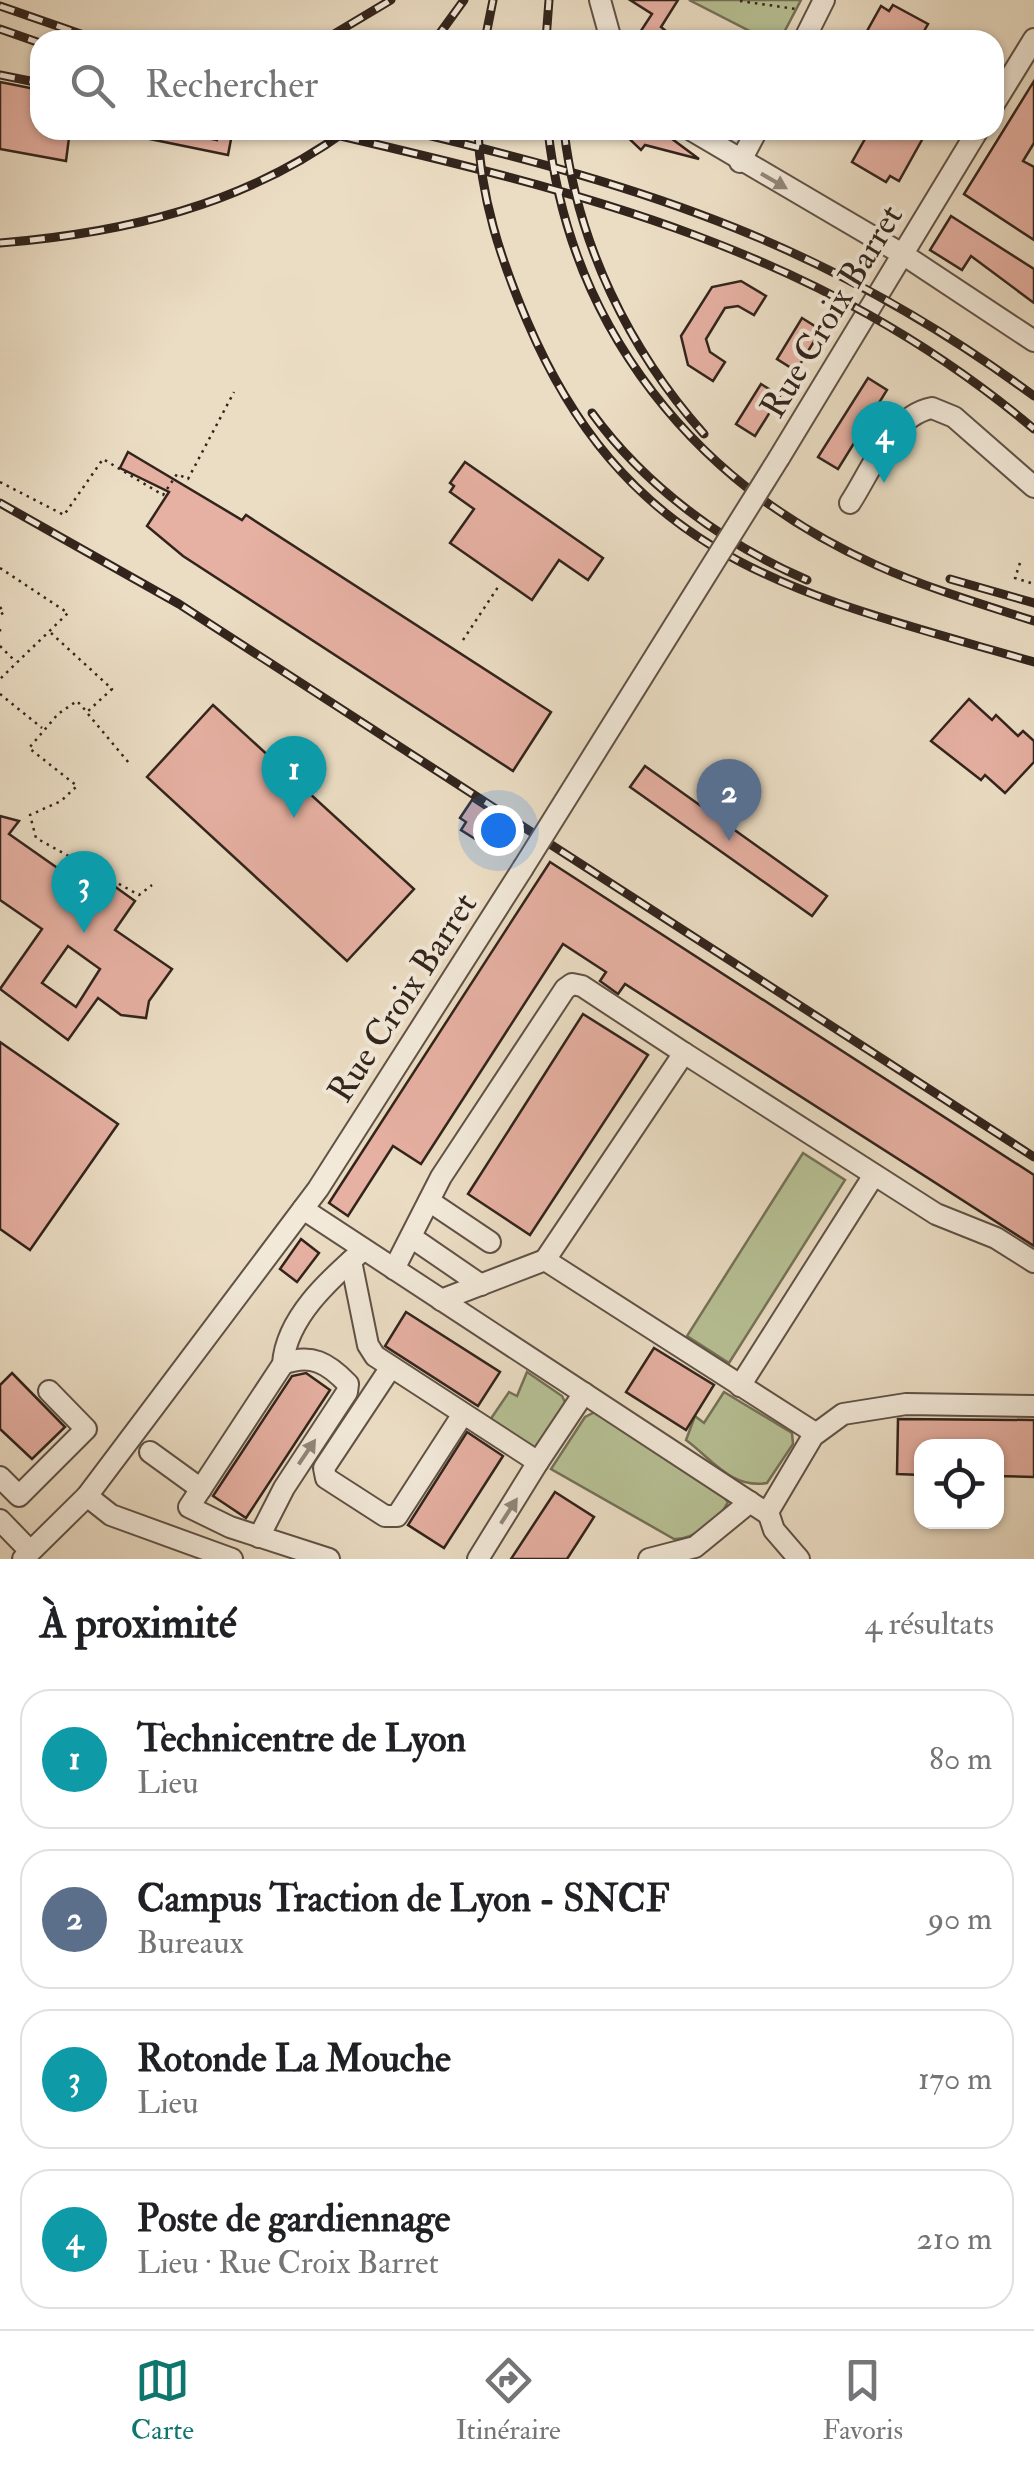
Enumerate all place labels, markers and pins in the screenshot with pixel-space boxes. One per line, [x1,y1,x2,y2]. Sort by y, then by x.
pin: 4 [852,400,916,483]
pin: 1 [262,736,326,818]
pin: 2 [696,758,762,841]
pin: 3 [52,850,116,933]

